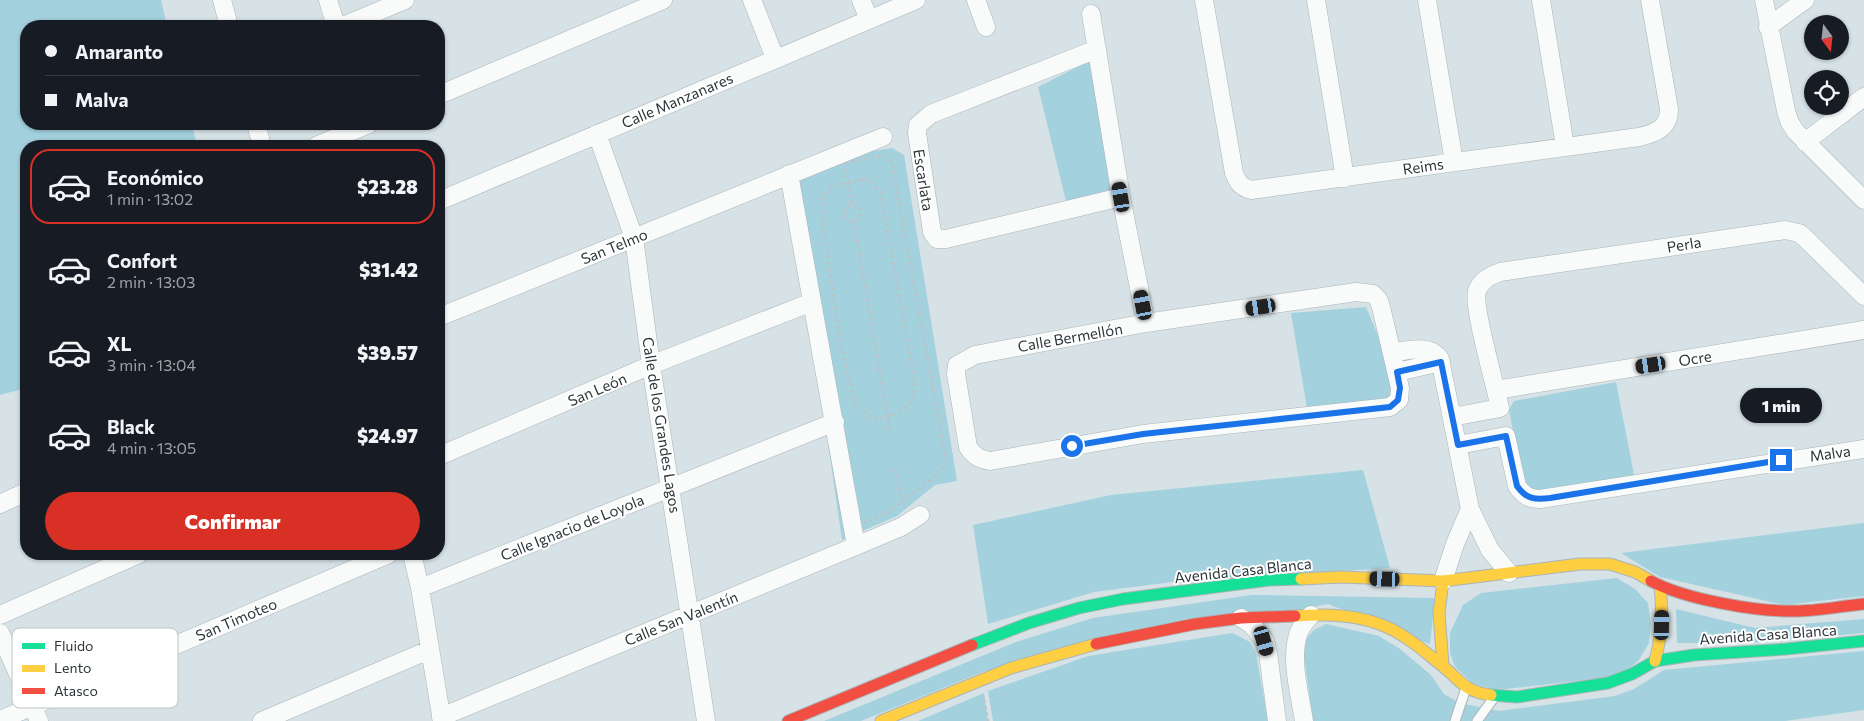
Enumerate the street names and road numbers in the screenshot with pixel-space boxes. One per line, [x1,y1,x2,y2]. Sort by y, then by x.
street label: Calle Manzanares [619,68,736,132]
street label: Escarlata [910,148,938,212]
street label: Reims [1401,154,1445,178]
street label: San Telmo [578,224,650,268]
street label: Perla [1665,232,1703,256]
street label: Calle Bermellón [1016,319,1124,355]
street label: Calle de los Grandes Lagos [639,336,685,514]
street label: Ocre [1677,346,1713,369]
street label: San León [565,369,629,409]
street label: Malva [1808,441,1852,465]
street label: Calle Ignacio de Loyola [498,490,646,564]
street label: Avenida Casa Blanca [1174,554,1312,586]
street label: Calle San Valentín [622,587,740,649]
street label: San Timoteo [193,594,279,644]
street label: Avenida Casa Blanca [1699,620,1837,648]

